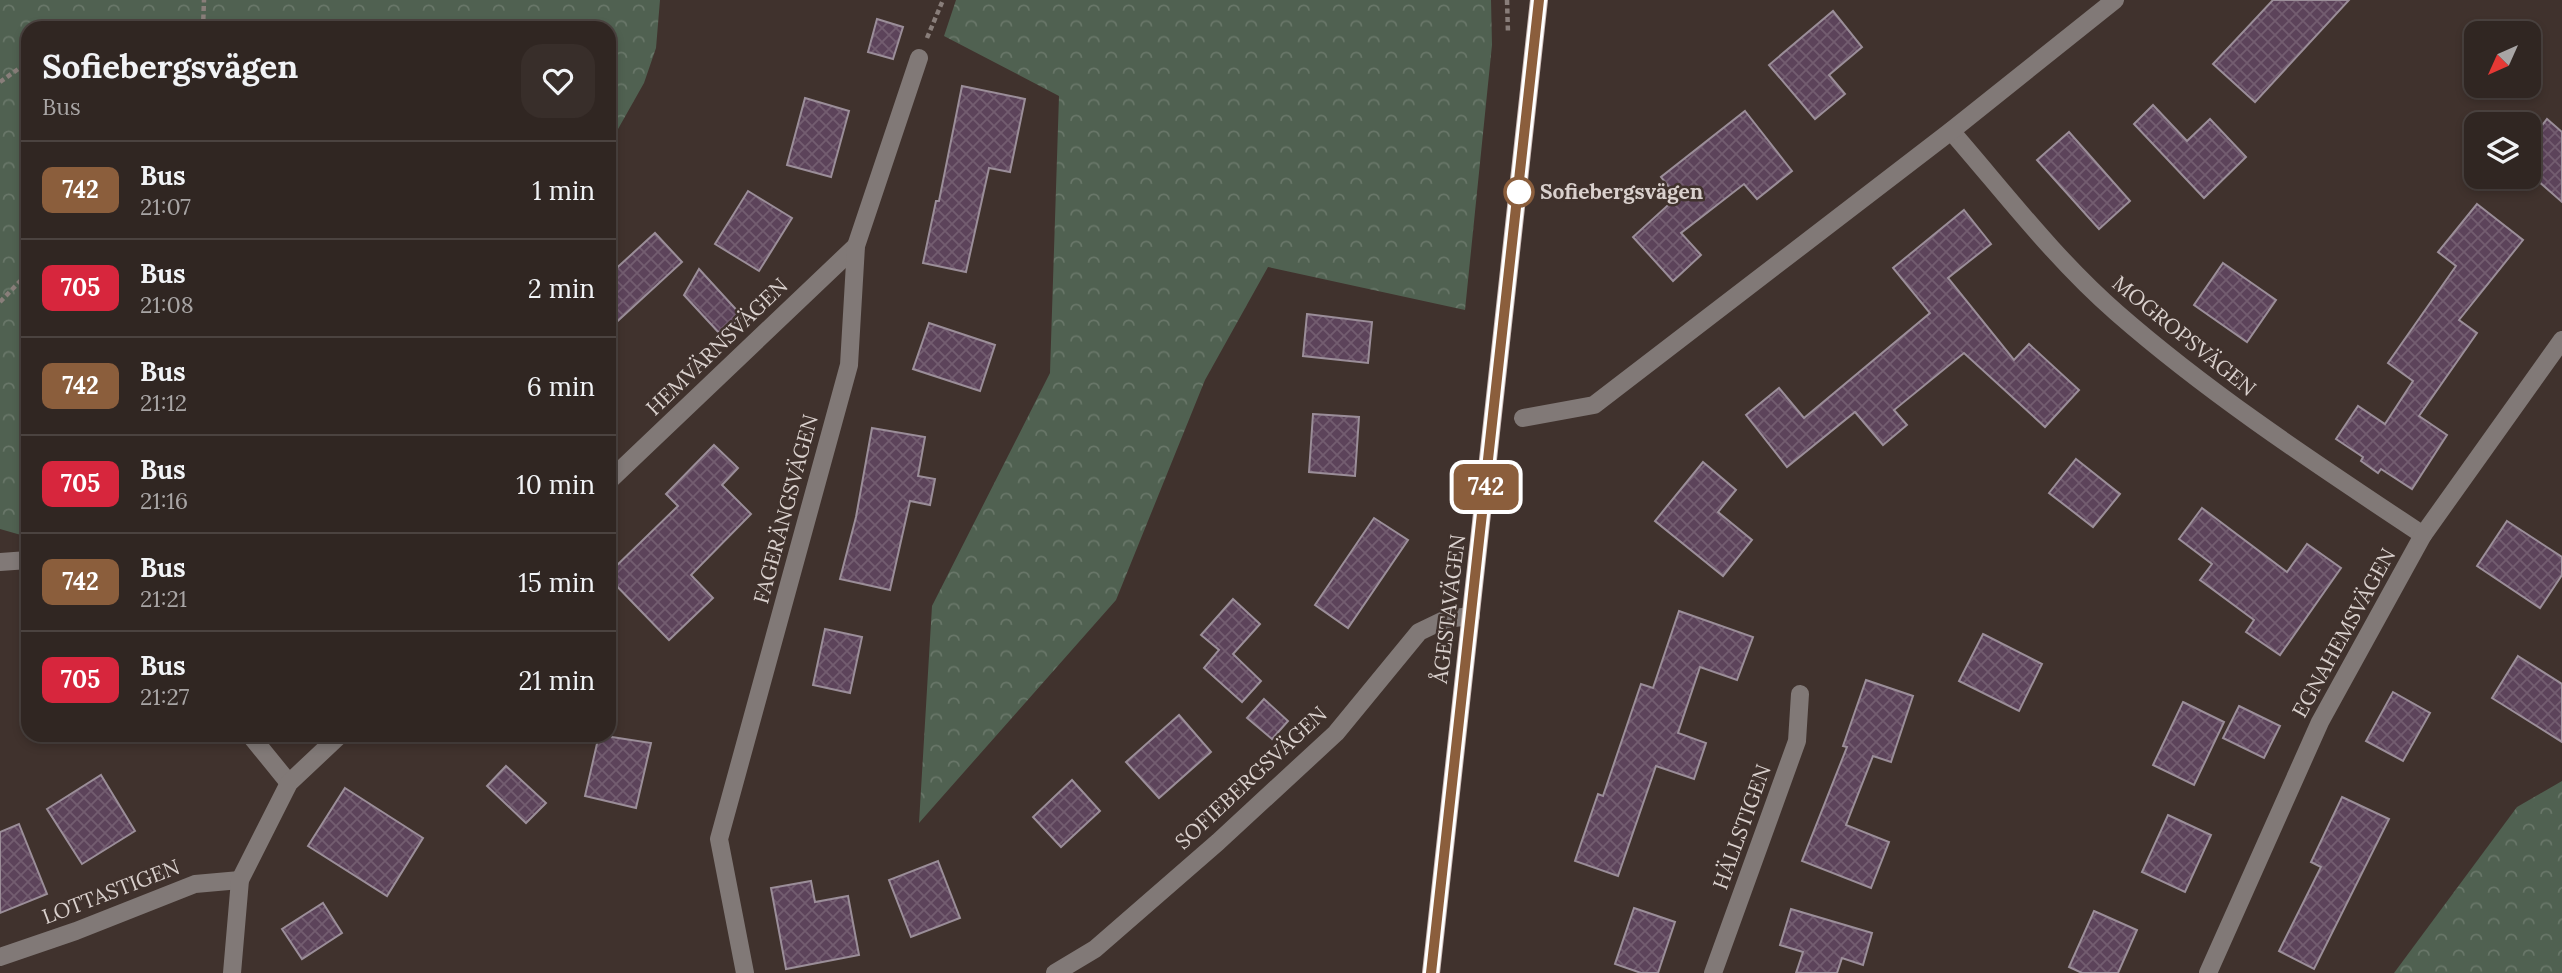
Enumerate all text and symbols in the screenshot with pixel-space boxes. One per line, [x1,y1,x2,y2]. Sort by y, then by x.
north arrow [2464,21,2541,98]
map controls [2464,21,2541,189]
button: heart [521,44,595,118]
text: Sofiebergsvägen [42,45,298,87]
text: Bus [42,92,81,121]
button: layers [2464,112,2541,189]
text: Bus [140,159,186,192]
text: 742 [62,174,99,205]
text: 1 min [532,174,595,207]
marker: Sofiebergsvägen [1504,177,1534,207]
place label: Sofiebergsvägen [1540,178,1703,205]
text: 21:07 [140,192,191,221]
text: Bus [140,257,186,290]
street label: MOGROPSVÄGEN [2107,269,2262,402]
text: 705 [61,272,100,303]
text: 2 min [528,272,595,305]
street label: HEMVÄRNSVÄGEN [640,272,793,421]
text: 21:08 [140,290,194,319]
text: Bus [140,355,186,388]
text: 742 [62,370,99,401]
text: 6 min [527,370,595,403]
text: 21:12 [140,388,187,417]
street label: FAGERÄNGSVÄGEN [747,411,824,606]
text: Bus [140,453,186,486]
line badge: 742 [1446,464,1526,510]
text: 705 [61,468,100,499]
text: 10 min [516,468,595,501]
text: 742 [1468,471,1504,502]
text: 21:16 [140,486,188,515]
street label: ÅGESTAVÄGEN [1426,533,1471,686]
street label: EGNAHEMSVÄGEN [2286,543,2401,722]
text: Bus [140,551,186,584]
text: 742 [62,566,99,597]
text: 15 min [518,566,595,599]
text: 21:21 [140,584,187,613]
text: Bus [140,649,186,682]
text: 705 [61,664,100,695]
text: 21 min [518,664,595,697]
text: 21:27 [140,682,189,711]
street label: SOFIEBERGSVÄGEN [1169,700,1332,855]
street label: HÄLLSTIGEN [1706,761,1777,893]
street label: LOTTASTIGEN [38,853,183,930]

